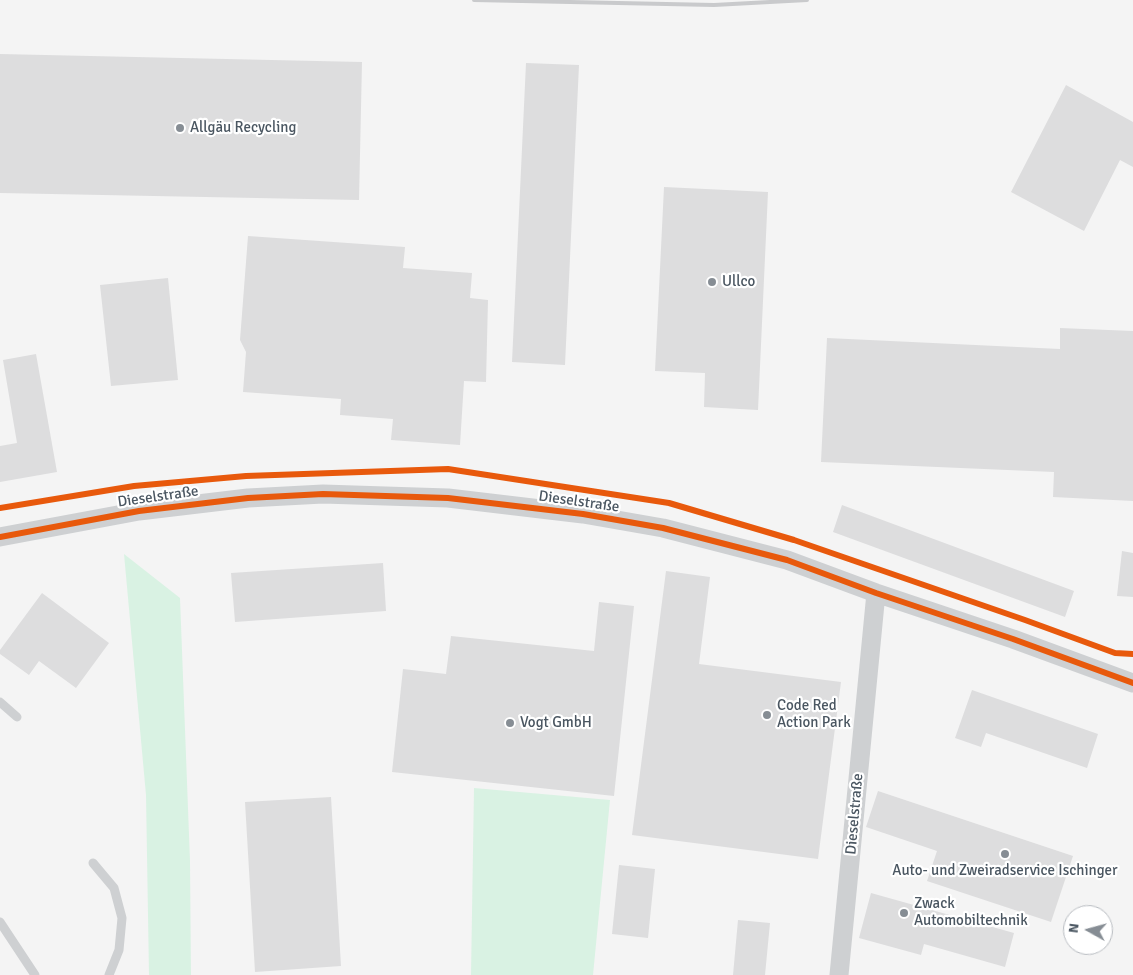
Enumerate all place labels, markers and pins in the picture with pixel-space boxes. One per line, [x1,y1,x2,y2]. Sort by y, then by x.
place label: Allgäu Recycling [190,119,296,137]
marker: Allgäu Recycling [174,122,186,134]
place label: Ullco [722,273,755,291]
marker: Ullco [706,276,718,288]
place label: Code Red Action Park [777,697,851,732]
marker: Code Red Action Park [761,709,773,721]
place label: Vogt GmbH [520,714,592,732]
marker: Vogt GmbH [504,717,516,729]
marker: Auto- und Zweiradservice Ischinger [999,848,1011,860]
place label: Auto- und Zweiradservice Ischinger [892,862,1118,880]
place label: Zwack Automobiltechnik [914,895,1028,930]
marker: Zwack Automobiltechnik [898,907,910,919]

